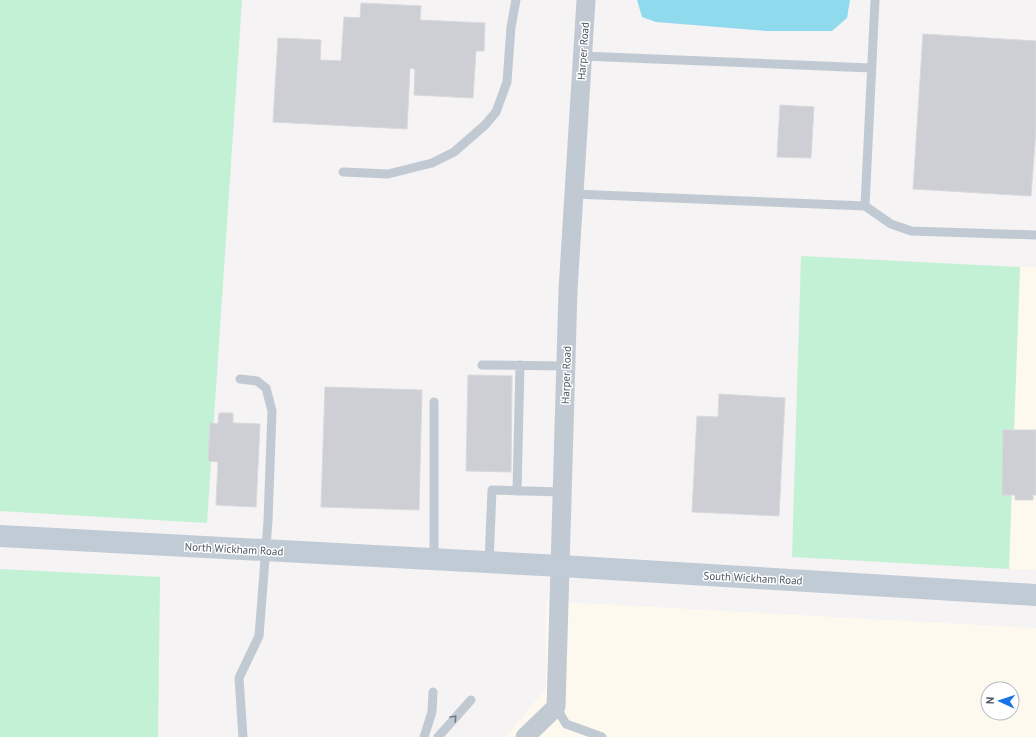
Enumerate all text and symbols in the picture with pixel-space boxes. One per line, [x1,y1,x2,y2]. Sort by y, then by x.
street label: Harper Road [574,21,592,80]
street label: Harper Road [558,346,574,404]
street label: North Wickham Road [184,539,284,559]
street label: South Wickham Road [703,568,803,588]
north arrow [980,681,1020,721]
text: N [983,696,997,704]
one-way arrow [449,715,457,723]

